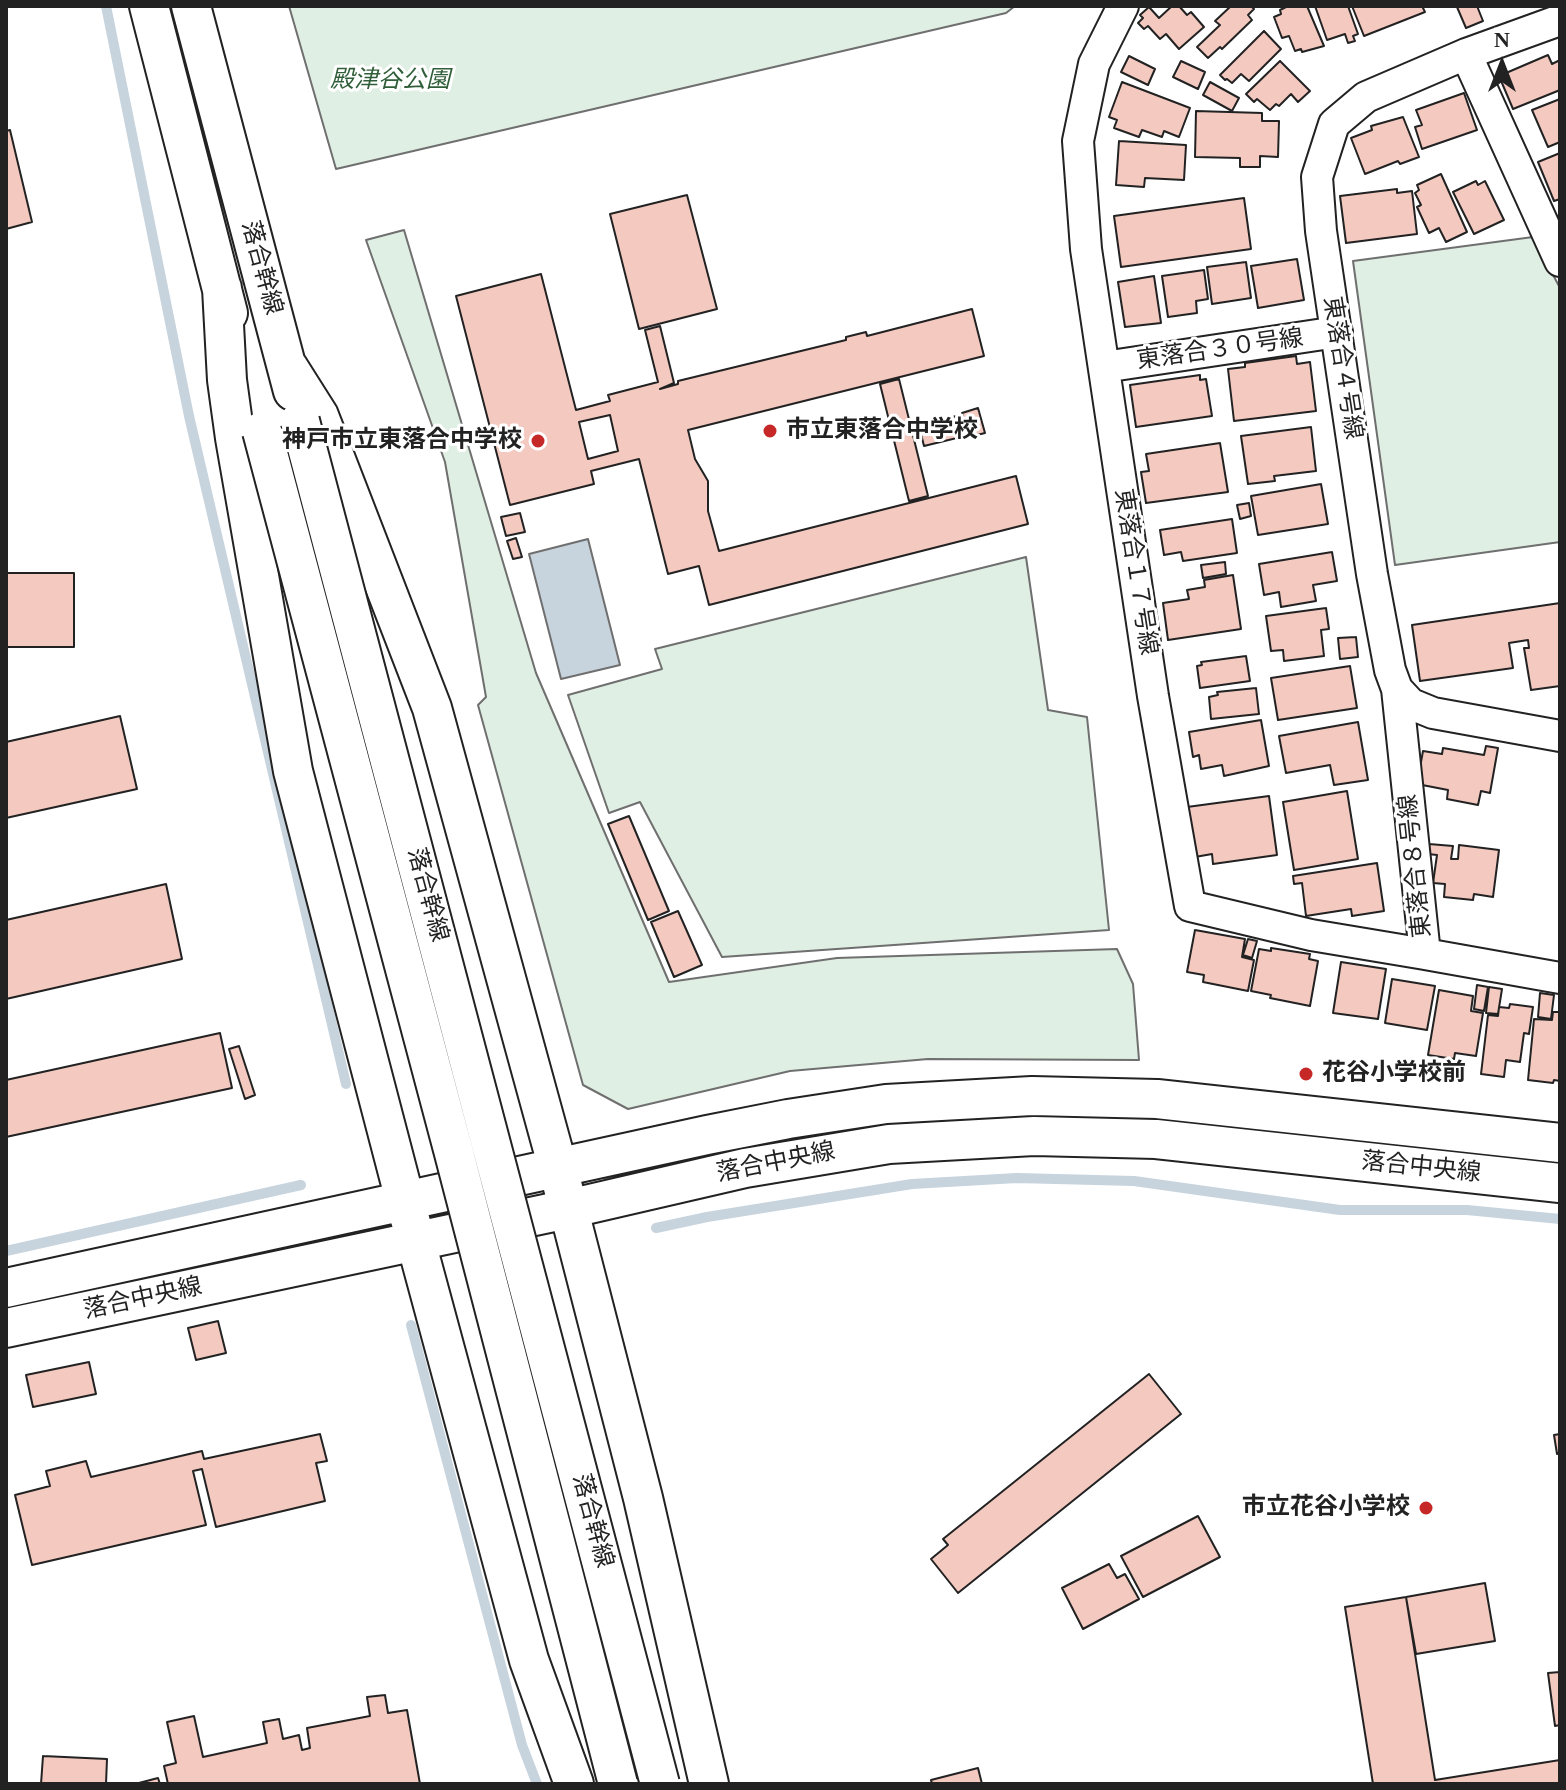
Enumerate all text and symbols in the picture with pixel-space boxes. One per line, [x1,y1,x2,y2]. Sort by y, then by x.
north arrow [1462,24,1542,104]
text: N [1494,27,1510,52]
park label: 殿津谷公園 [330,67,450,95]
street label: 落合幹線 [235,218,287,318]
street label: 東落合４号線 [1317,295,1367,441]
street label: 東落合３０号線 [1135,324,1305,376]
place label: 市立東落合中学校 [786,417,978,445]
marker: 市立東落合中学校 [761,422,779,440]
place label: 神戸市立東落合中学校 [282,427,522,455]
marker: 神戸市立東落合中学校 [529,432,547,450]
street label: 東落合１７号線 [1108,487,1162,657]
street label: 東落合８号線 [1394,793,1438,939]
street label: 落合幹線 [401,845,453,945]
place label: 花谷小学校前 [1322,1060,1466,1088]
marker: 花谷小学校前 [1297,1065,1315,1083]
street label: 落合中央線 [714,1137,838,1189]
street label: 落合中央線 [1360,1147,1482,1189]
street label: 落合中央線 [81,1272,205,1326]
street label: 落合幹線 [566,1471,618,1571]
place label: 市立花谷小学校 [1242,1494,1410,1522]
marker: 市立花谷小学校 [1417,1499,1435,1517]

